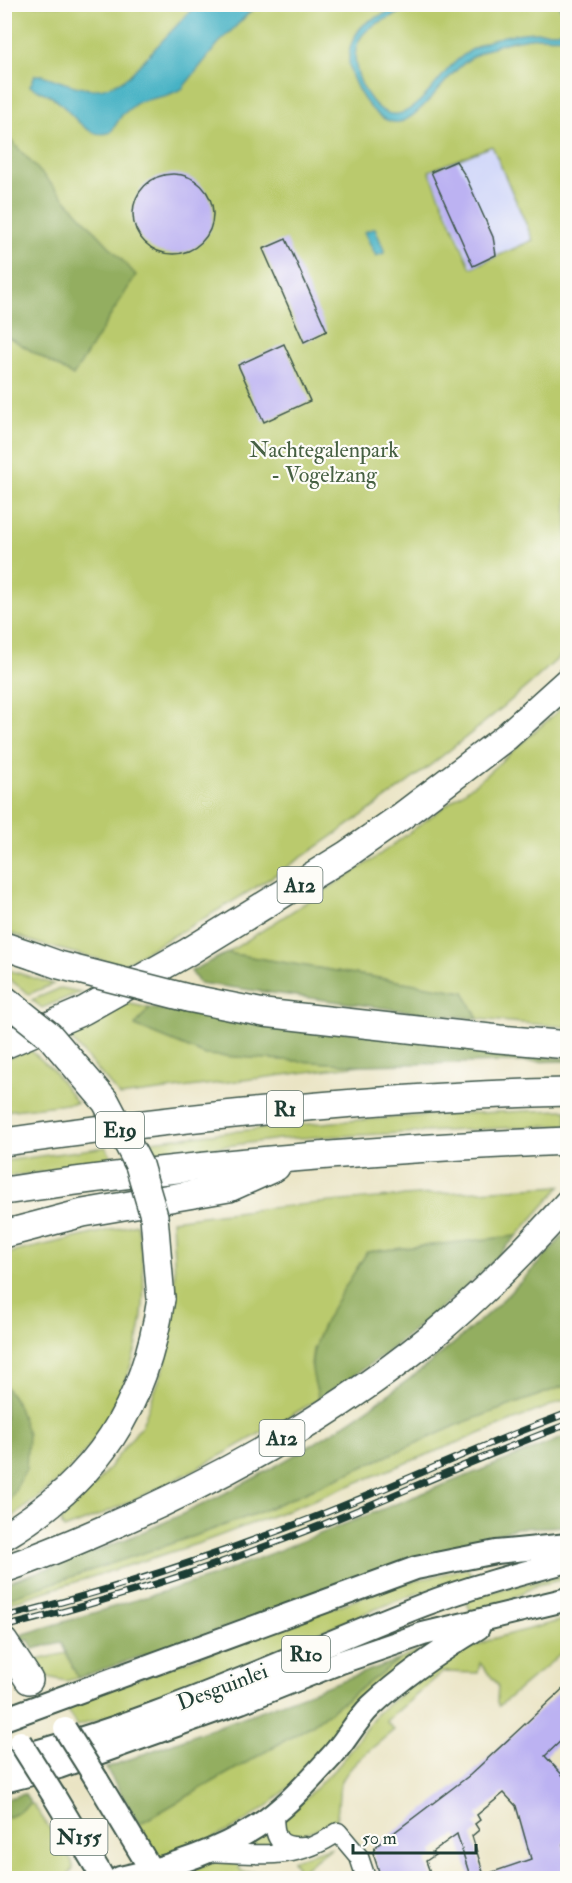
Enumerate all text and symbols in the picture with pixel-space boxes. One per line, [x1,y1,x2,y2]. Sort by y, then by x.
park label: Nachtegalenpark - Vogelzang [249,436,399,489]
road number: A12 [278,867,322,903]
road number: R1 [267,1091,303,1127]
road number: E19 [96,1112,144,1148]
road number: A12 [260,1420,304,1456]
road number: R10 [282,1636,330,1672]
street label: Desguinlei [173,1657,272,1717]
scale bar [353,1817,476,1855]
road number: N155 [50,1819,107,1855]
text: 50 m [362,1827,397,1850]

